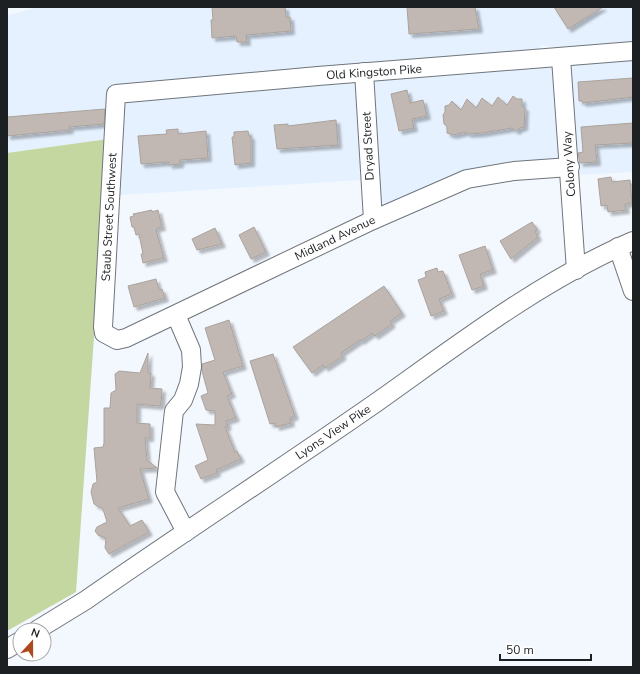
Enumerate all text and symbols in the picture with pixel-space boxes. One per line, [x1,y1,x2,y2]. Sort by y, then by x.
street label: Old Kingston Pike [326,61,422,83]
street label: Dryad Street [358,110,378,181]
street label: Colony Way [559,130,579,197]
street label: Staub Street Southwest [98,152,120,282]
street label: Midland Avenue [292,212,378,264]
street label: Lyons View Pike [292,401,374,463]
north arrow [12,622,52,662]
text: N [29,625,42,642]
scale bar [500,636,591,662]
text: 50 m [506,642,534,658]

